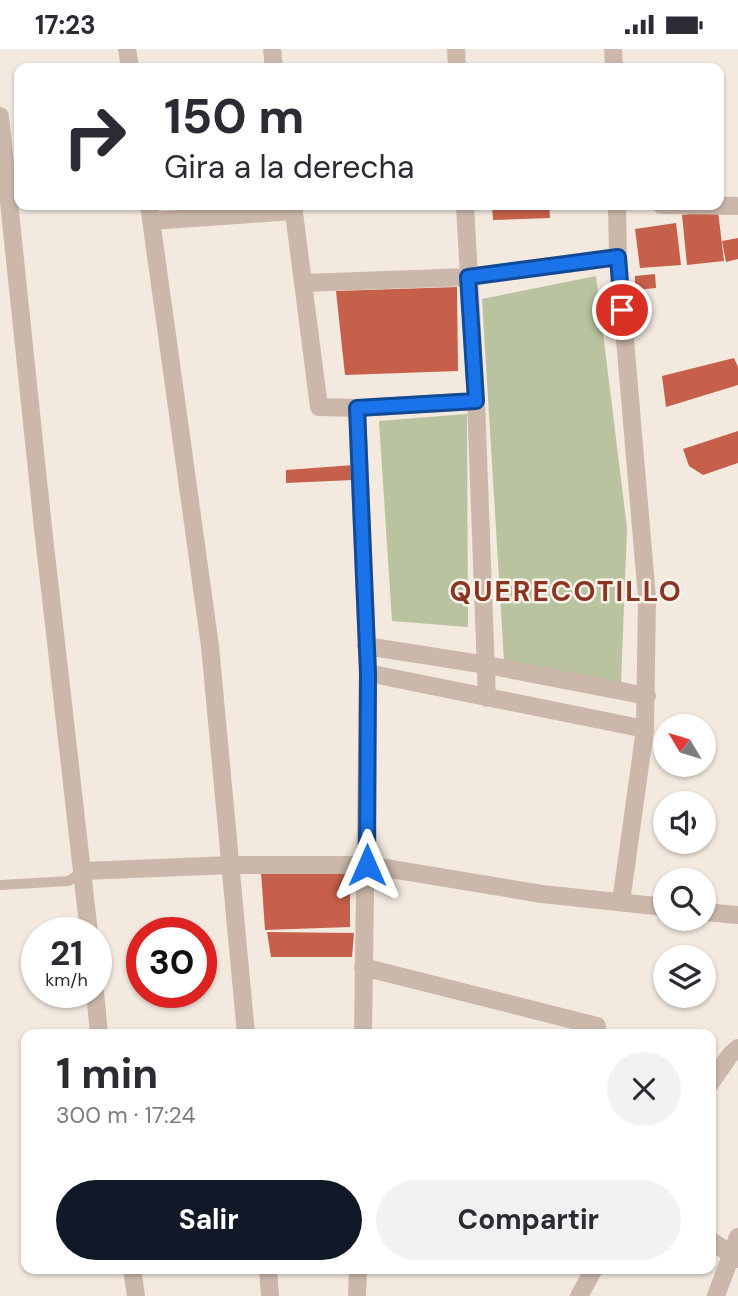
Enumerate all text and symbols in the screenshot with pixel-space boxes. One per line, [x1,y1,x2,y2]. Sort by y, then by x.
text: 17:23 [35,8,96,42]
text: 150 m [164,84,304,148]
icon: right [49,91,140,182]
text: Gira a la derecha [164,146,414,188]
pin [592,280,652,340]
icon: arrive [603,291,641,329]
district label: QUERECOTILLO [449,573,683,610]
north arrow [653,714,716,777]
map controls [653,714,716,1008]
button: sound [653,791,716,854]
position arrow [330,828,404,902]
button: search [653,868,716,931]
speed limit sign: 30 [126,917,217,1008]
text: 21 [50,930,83,976]
button: layers [653,945,716,1008]
text: km/h [45,968,88,992]
text: 1 min [56,1046,158,1101]
button: close [607,1052,681,1126]
text: 300 m · 17:24 [56,1100,195,1130]
button: Salir [56,1180,362,1260]
button: Compartir [376,1180,681,1260]

